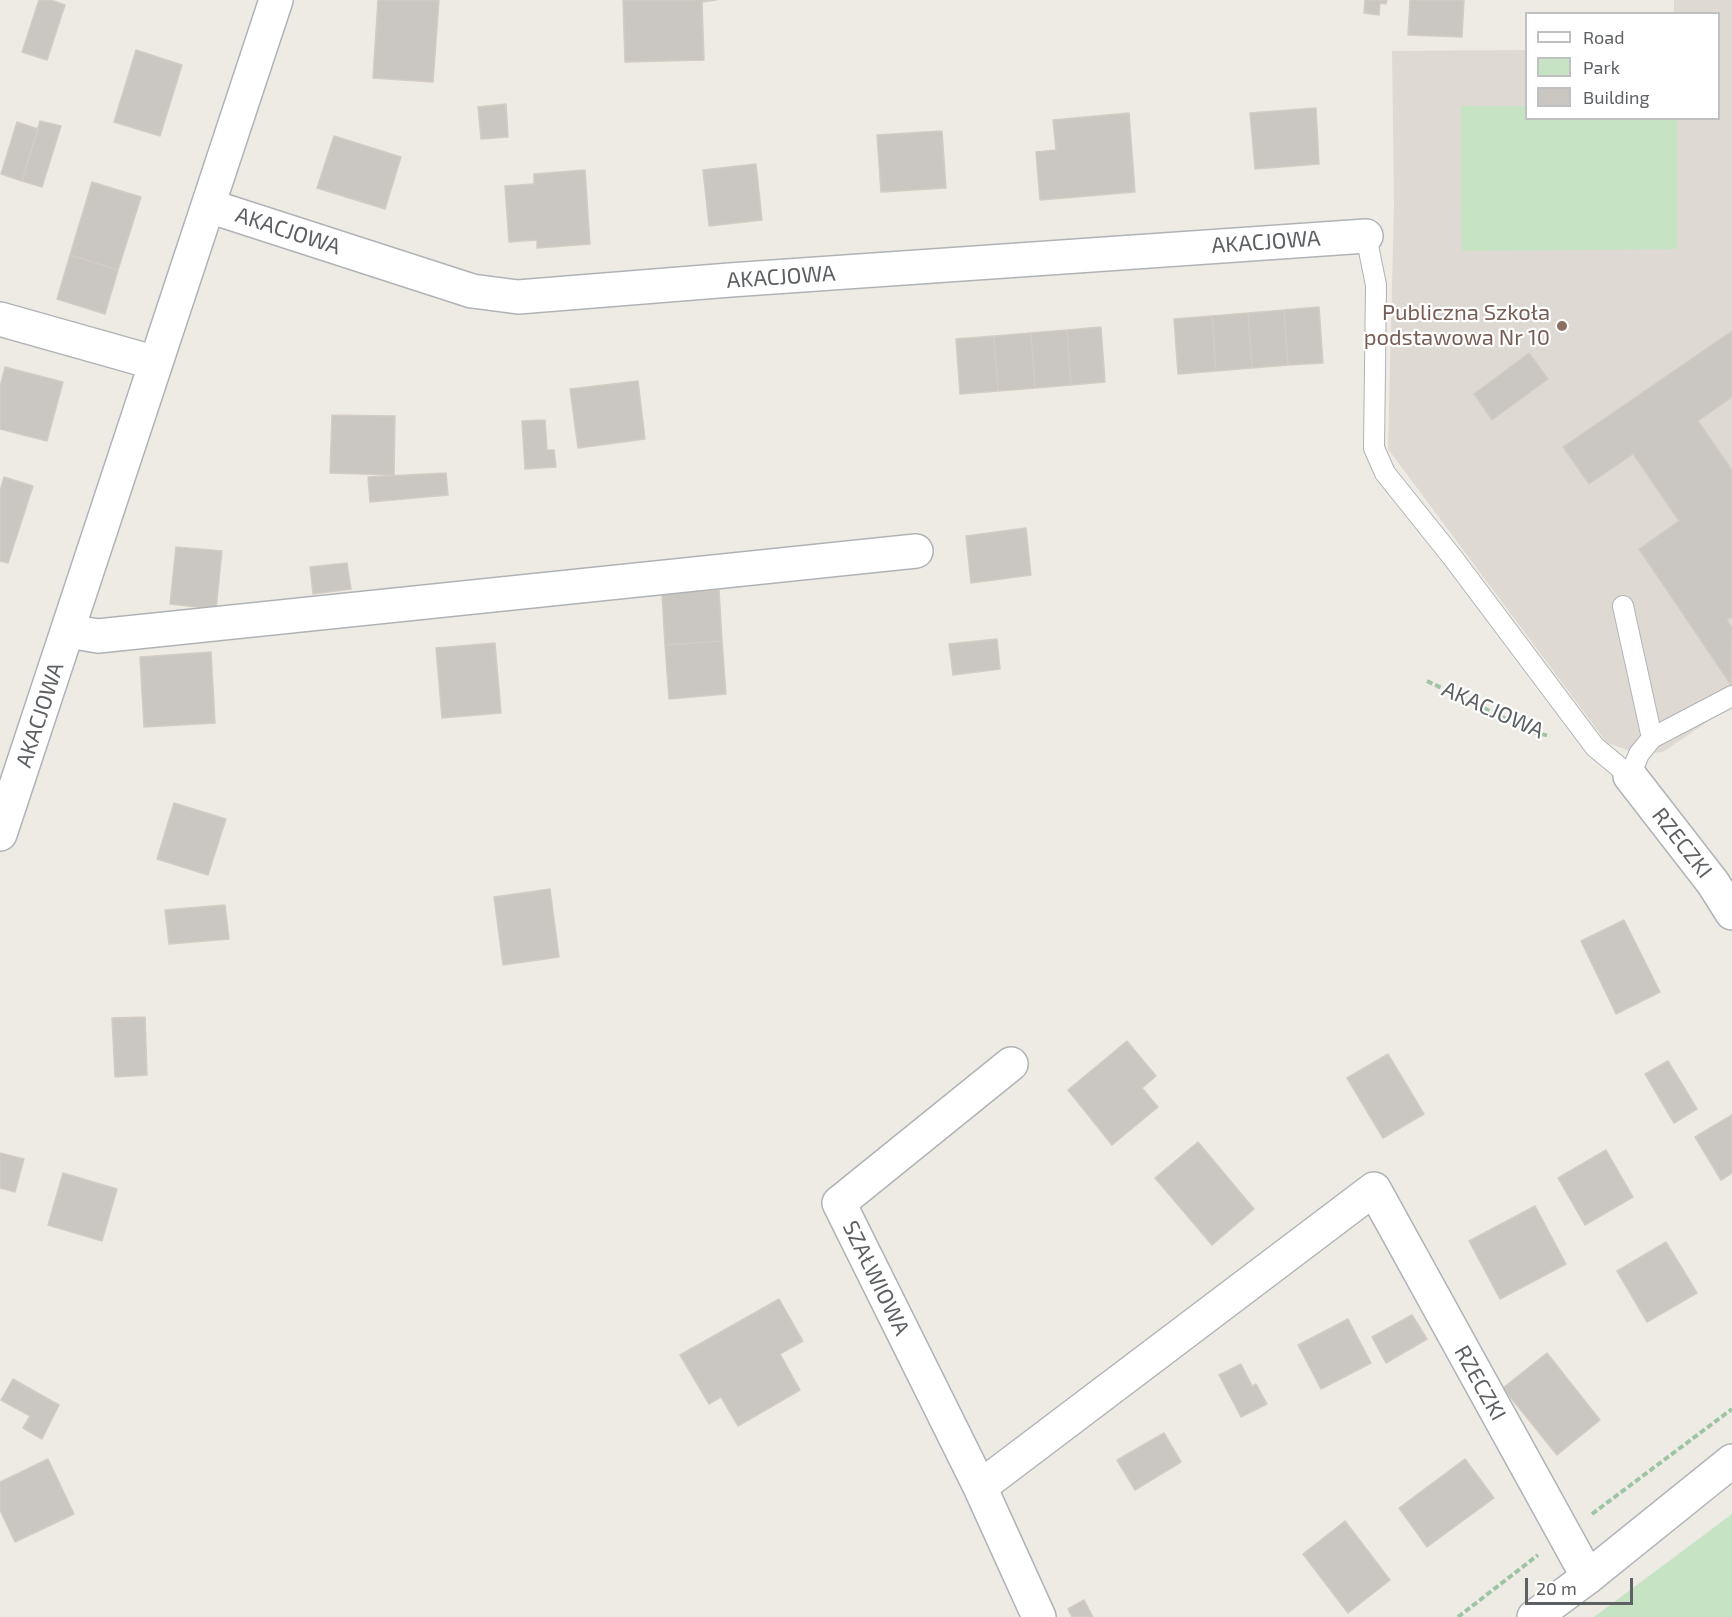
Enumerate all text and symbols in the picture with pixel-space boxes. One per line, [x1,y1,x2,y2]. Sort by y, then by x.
legend [1525,12,1720,120]
text: Road [1583,26,1624,48]
text: Park [1583,56,1620,78]
text: Building [1583,86,1650,108]
street label: AKACJOWA [232,202,344,260]
street label: AKACJOWA [1211,225,1321,259]
street label: AKACJOWA [726,260,836,294]
place label: Publiczna Szkoła podstawowa Nr 10 [1364,300,1550,352]
marker: Publiczna Szkoła podstawowa Nr 10 [1555,319,1569,333]
street label: AKACJOWA [11,659,69,771]
street label: AKACJOWA [1438,676,1548,744]
street label: RZECZKI [1646,803,1718,883]
street label: SZAŁWIOWA [837,1216,915,1340]
street label: RZECZKI [1449,1341,1511,1425]
scale bar [1528,1566,1636,1604]
text: 20 m [1536,1577,1577,1599]

